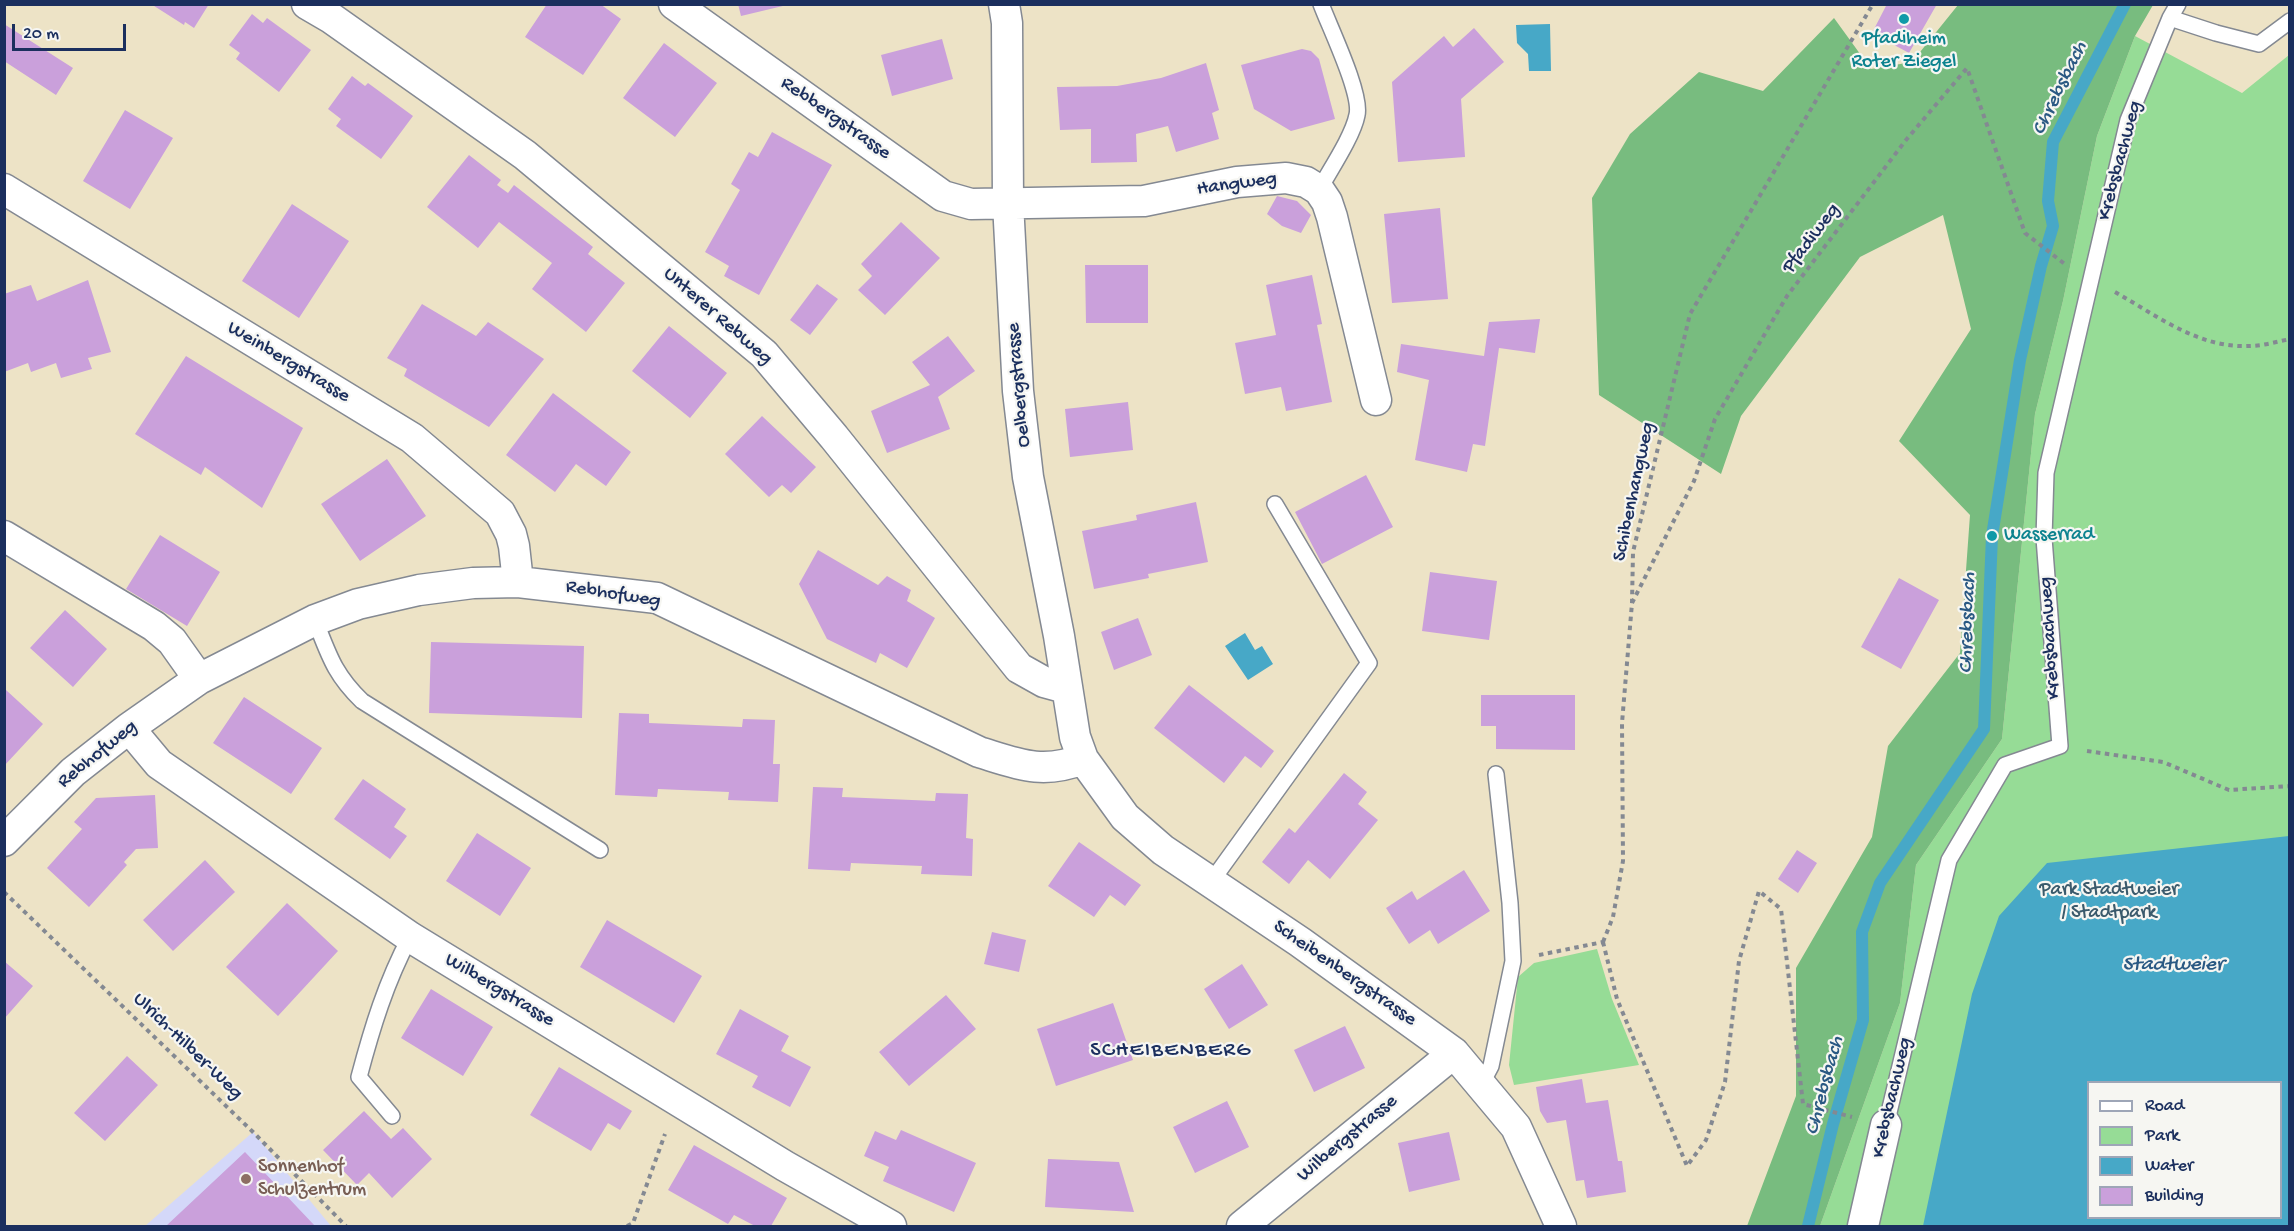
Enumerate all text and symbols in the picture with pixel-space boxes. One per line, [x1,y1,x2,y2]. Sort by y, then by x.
scale bar [15,12,129,50]
marker: Pfadiheim Roter Ziegel [1897,12,1911,26]
text: 20 m [23,24,59,45]
place label: Pfadiheim Roter Ziegel [1852,28,1956,75]
water label: Chrebsbach [2028,38,2094,140]
street label: Rebbergstrasse [775,72,895,166]
street label: Krebsbachweg [2094,99,2148,223]
street label: Hangweg [1195,168,1279,202]
street label: Pfadiweg [1778,199,1846,279]
street label: Unterer Rebweg [657,263,777,371]
street label: Weinbergstrasse [222,317,354,409]
street label: Oelbergstrasse [1003,322,1037,448]
street label: Schibenhangweg [1609,420,1661,564]
place label: Wasserrad [2004,524,2094,548]
marker: Wasserrad [1985,529,1999,543]
water label: Chrebsbach [1955,572,1983,674]
street label: Rebhofweg [564,576,662,614]
street label: Krebsbachweg [2035,576,2067,700]
street label: Rebhofweg [53,716,143,794]
park label: Park Stadtweier / Stadtpark [2040,879,2178,926]
street label: Scheibenbergstrasse [1268,915,1420,1033]
street label: Wilbergstrasse [440,949,558,1033]
water label: Stadtweier [2123,953,2223,979]
street label: Ulrich-Hilber-Weg [127,988,247,1106]
water label: Chrebsbach [1801,1034,1851,1138]
street label: Krebsbachweg [1868,1036,1918,1160]
district label: SCHEIBENBERG [1090,1039,1252,1065]
legend [2087,1081,2282,1219]
street label: Wilbergstrasse [1293,1090,1403,1188]
text: Road [2145,1096,2184,1117]
text: Park [2145,1126,2179,1147]
place label: Sonnenhof Schulzentrum [258,1156,366,1203]
text: Water [2145,1156,2193,1177]
marker: Sonnenhof Schulzentrum [239,1172,253,1186]
text: Building [2145,1186,2204,1207]

